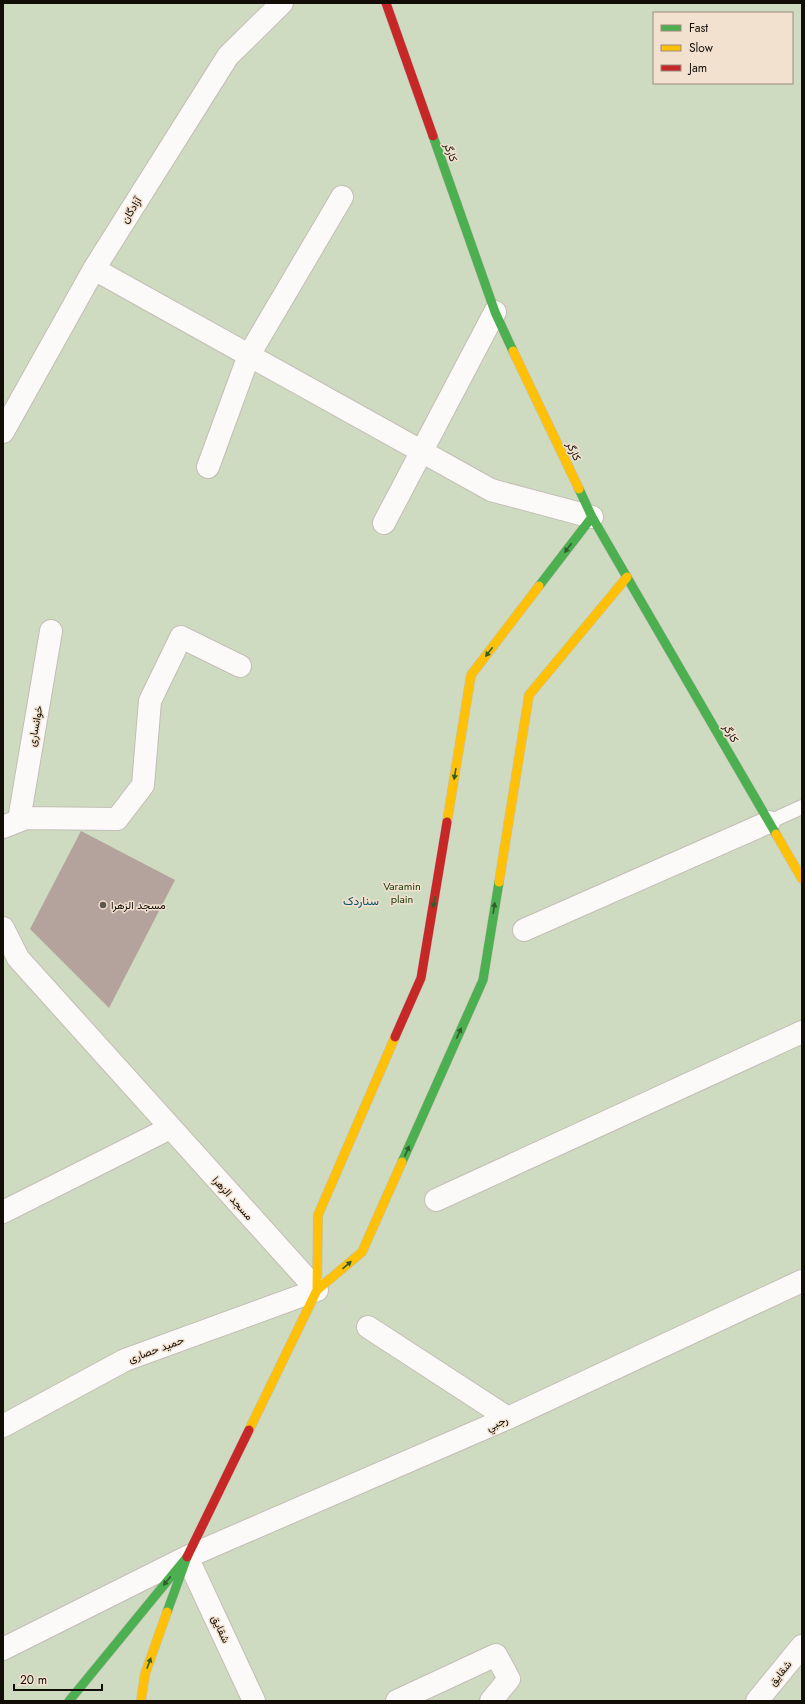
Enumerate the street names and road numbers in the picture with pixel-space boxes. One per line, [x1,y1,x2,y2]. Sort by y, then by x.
street label: کارگر [440,139,462,164]
street label: آزادگان [117,192,146,226]
street label: کارگر [562,438,585,463]
street label: خوانساری [24,704,46,748]
street label: کارگر [719,720,743,746]
street label: مسجد الزهرا [209,1172,257,1224]
street label: حمید حصاری [126,1332,186,1366]
street label: رجبي [484,1411,511,1437]
street label: شقايق [208,1613,235,1646]
street label: شقايق [765,1656,796,1689]

